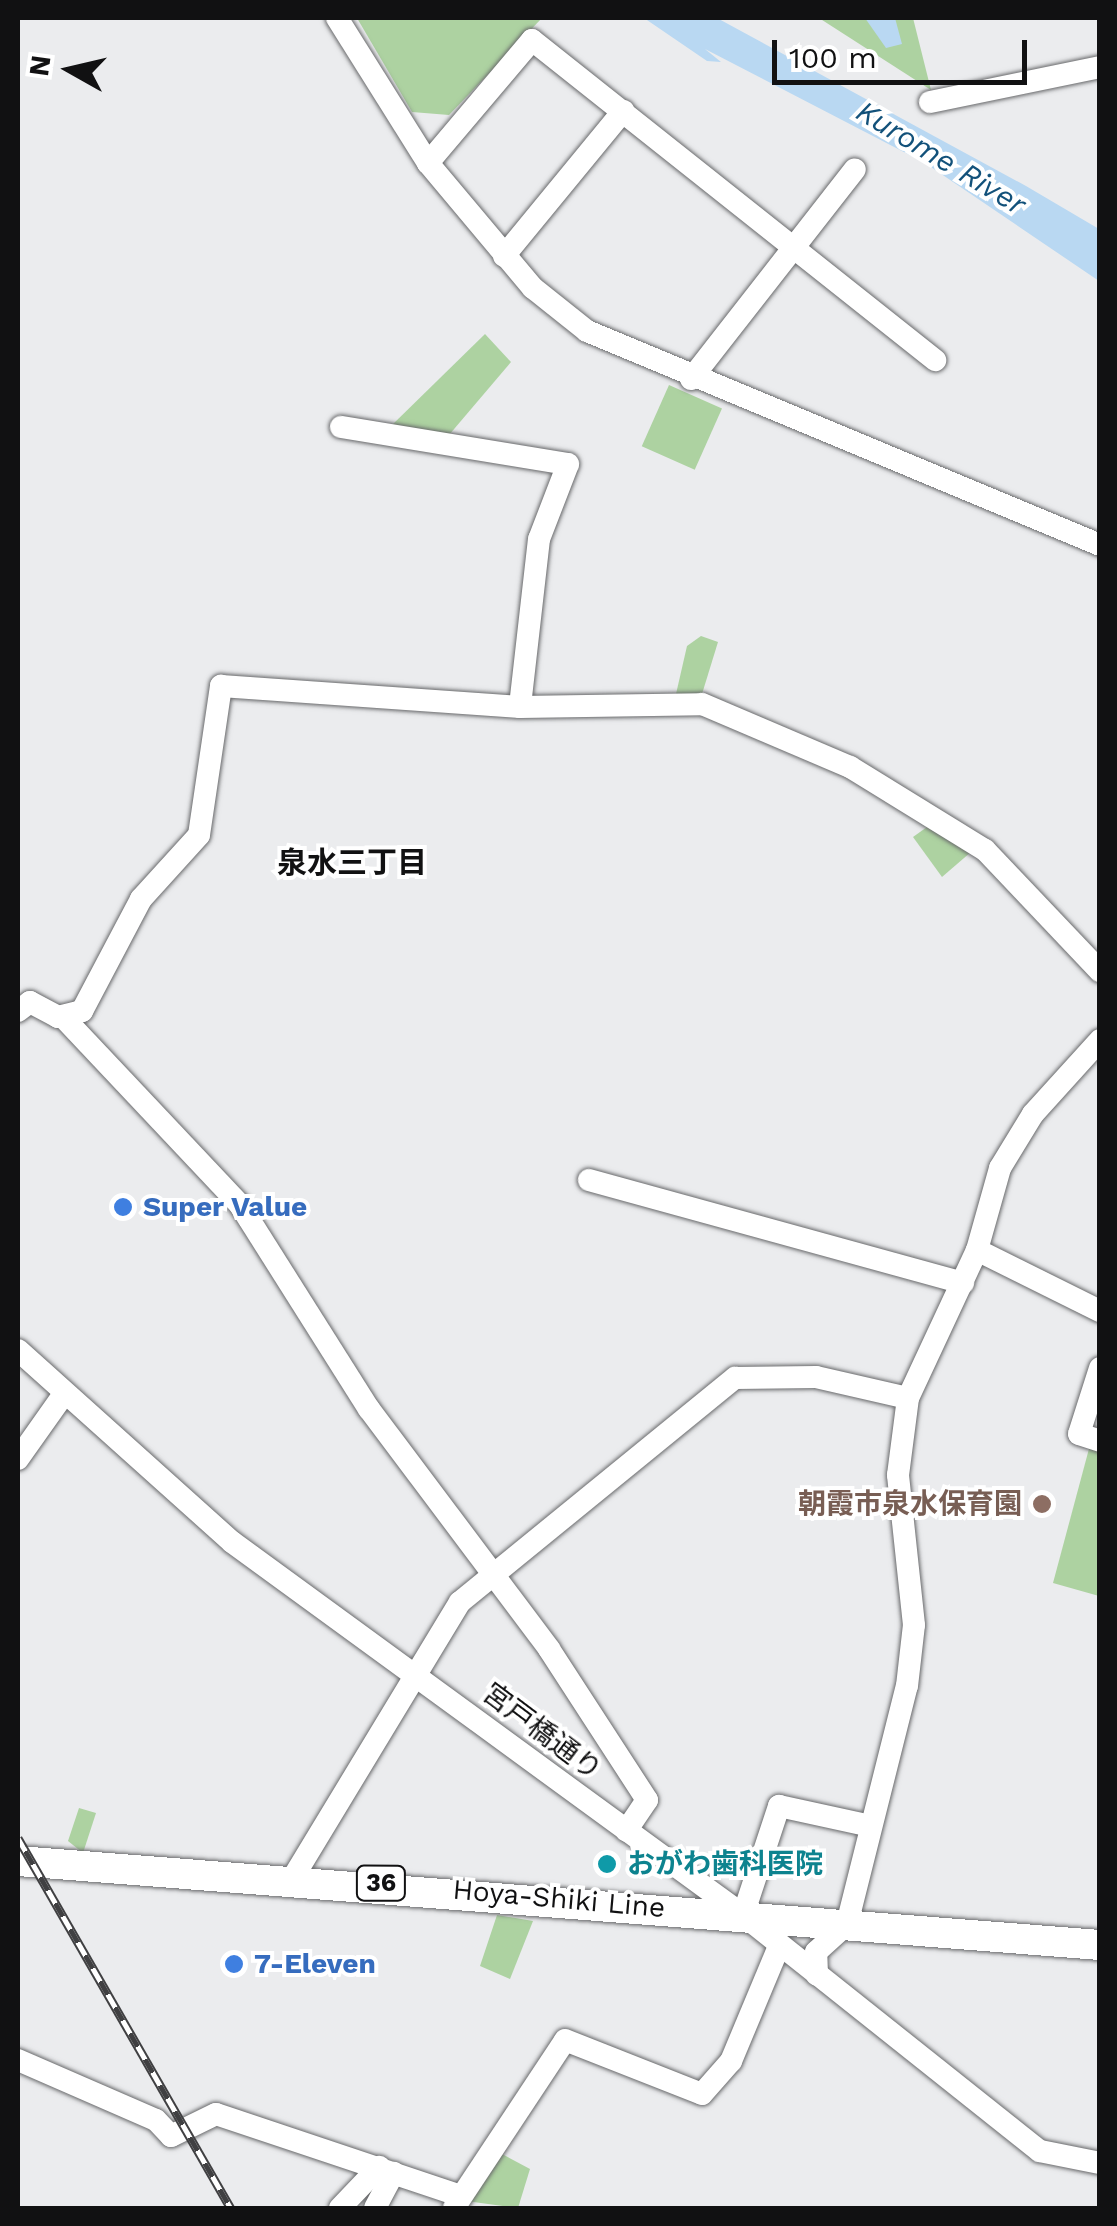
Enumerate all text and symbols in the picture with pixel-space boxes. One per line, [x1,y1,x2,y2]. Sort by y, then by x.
north arrow [20,20,120,120]
scale bar [777,20,1032,82]
text: 100 m [789,40,877,75]
text: N [22,53,58,78]
water label: Kurome River [850,93,1032,223]
district label: 泉水三丁目 [277,845,427,881]
place label: Super Value [143,1190,309,1224]
marker: Super Value [112,1196,134,1218]
place label: 朝霞市泉水保育園 [798,1487,1022,1521]
marker: 朝霞市泉水保育園 [1031,1493,1053,1515]
street label: 宮戸橋通り [476,1676,608,1788]
place label: おがわ歯科医院 [627,1847,823,1881]
marker: おがわ歯科医院 [596,1853,618,1875]
road number: 36 [354,1863,408,1903]
street label: Hoya-Shiki Line [451,1873,667,1925]
place label: 7-Eleven [254,1947,376,1981]
marker: 7-Eleven [223,1953,245,1975]

